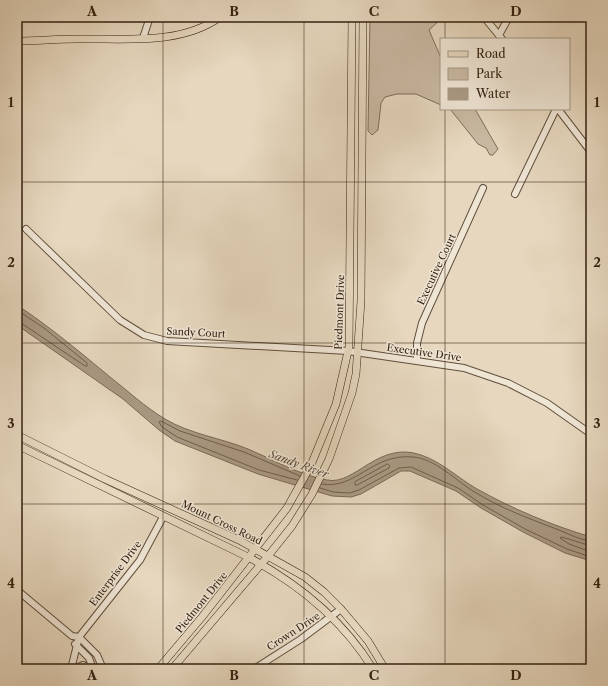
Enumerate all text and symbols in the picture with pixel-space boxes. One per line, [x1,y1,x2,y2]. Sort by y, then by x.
text: A [86,3,98,19]
text: B [229,3,239,19]
text: C [369,3,379,19]
text: D [510,3,522,19]
legend [440,38,570,110]
text: Road [476,46,506,61]
text: Park [476,66,503,81]
text: Water [475,86,510,101]
text: 1 [8,94,14,110]
text: 1 [594,94,600,110]
street label: Executive Court [414,231,459,307]
text: 2 [7,254,15,270]
text: 2 [593,254,601,270]
street label: Piedmont Drive [332,274,347,350]
street label: Sandy Court [166,324,226,341]
street label: Executive Drive [386,341,463,364]
text: 3 [7,415,15,431]
text: 3 [593,415,601,431]
water label: Sandy River [266,446,331,482]
street label: Mount Cross Road [179,497,264,548]
street label: Enterprise Drive [87,538,144,609]
street label: Piedmont Drive [173,569,230,636]
text: 4 [7,575,15,591]
text: 4 [593,575,601,591]
street label: Crown Drive [264,609,323,653]
text: A [86,667,98,683]
text: B [229,667,239,683]
text: C [369,667,379,683]
text: D [510,667,522,683]

